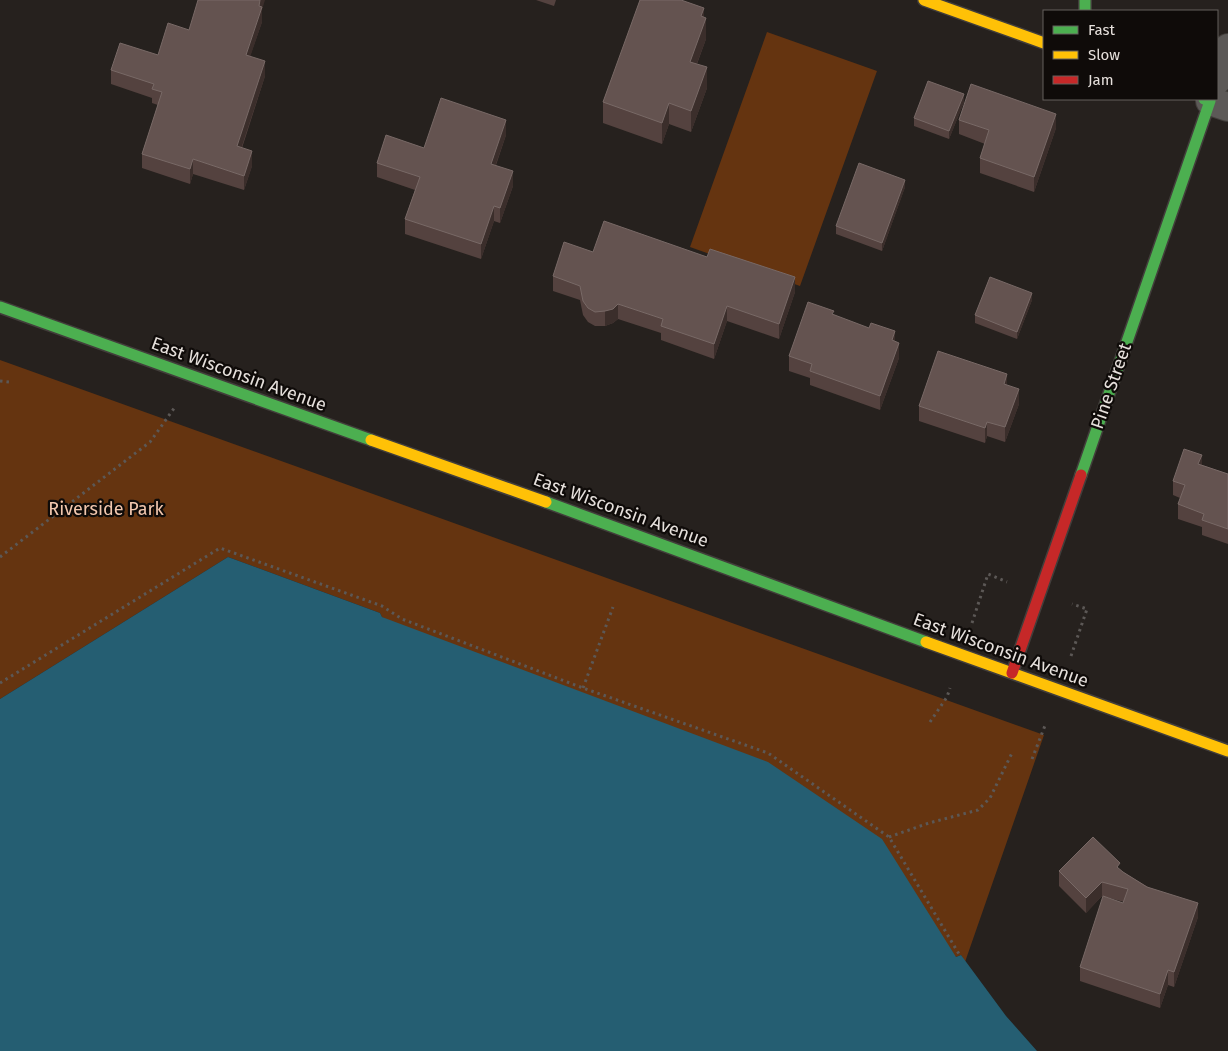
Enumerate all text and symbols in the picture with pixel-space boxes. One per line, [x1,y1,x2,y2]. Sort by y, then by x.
legend [1043,10,1218,100]
text: Fast [1088,21,1115,39]
text: Slow [1088,46,1120,64]
text: Jam [1088,71,1114,89]
street label: East Wisconsin Avenue [148,332,330,416]
street label: Pine Street [1086,340,1136,432]
street label: East Wisconsin Avenue [530,468,712,552]
park label: Riverside Park [48,498,165,520]
street label: East Wisconsin Avenue [910,608,1092,692]

